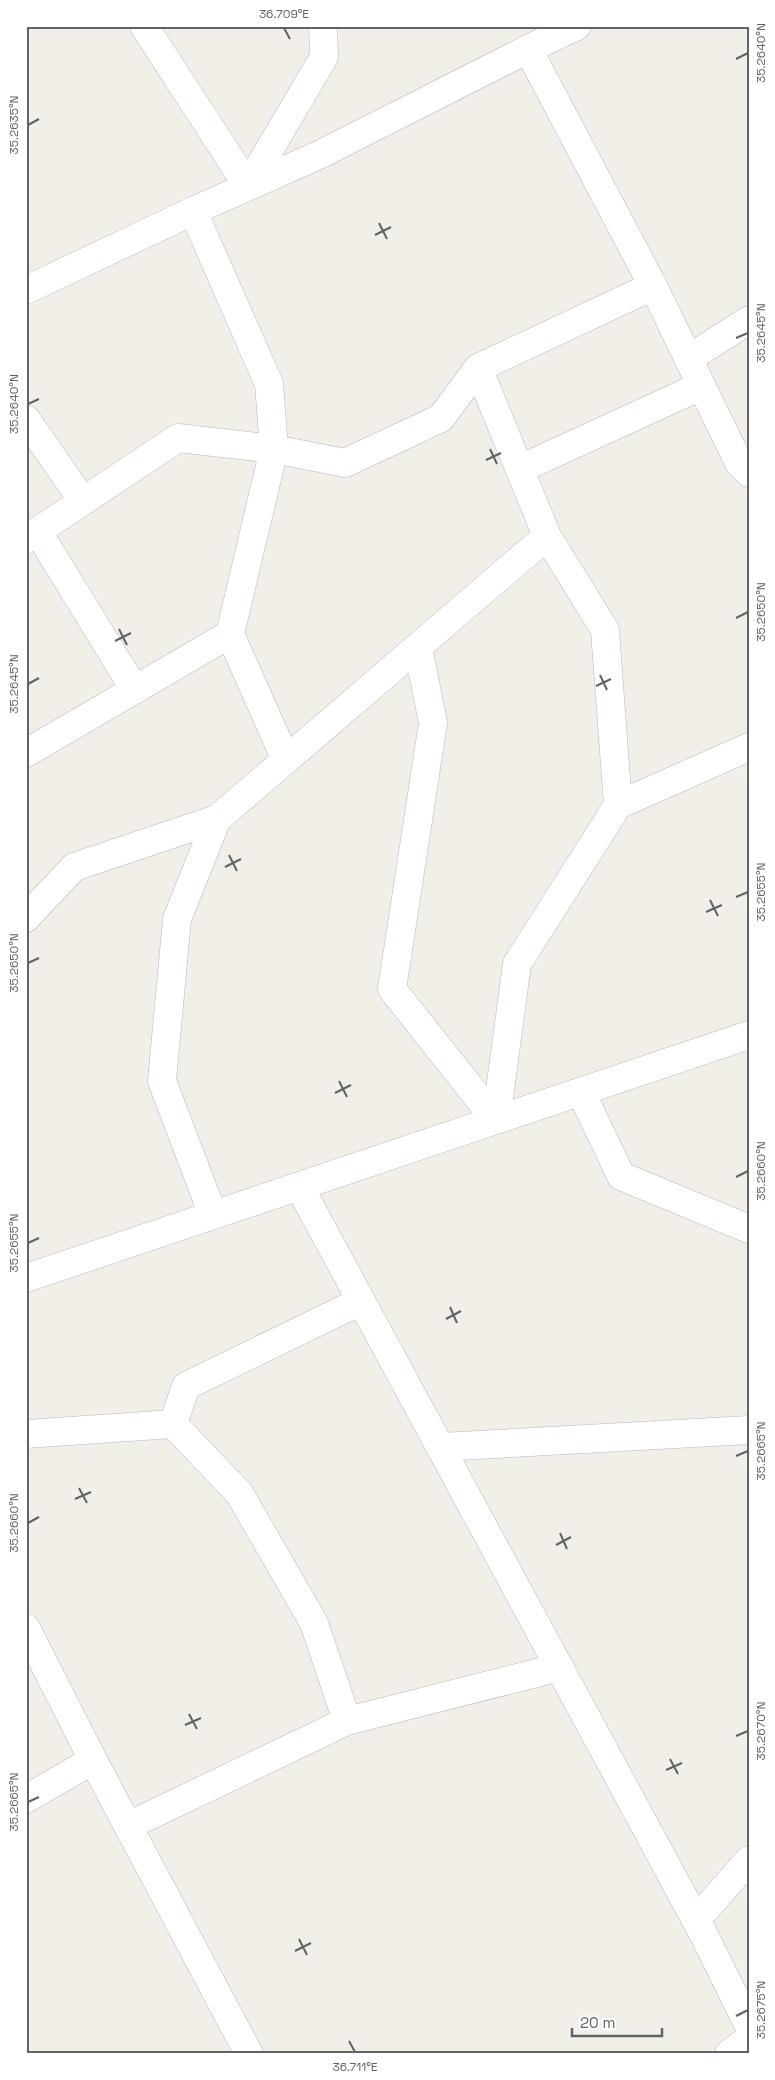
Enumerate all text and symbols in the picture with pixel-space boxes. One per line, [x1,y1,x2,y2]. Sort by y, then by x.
text: 36.709°E [259,6,309,22]
text: 35.2640°N [753,23,769,83]
text: 35.2635°N [6,95,22,155]
text: 35.2645°N [753,303,769,363]
text: 35.2640°N [6,374,22,434]
text: 35.2650°N [753,582,769,642]
text: 35.2645°N [6,654,22,714]
text: 35.2655°N [753,863,769,921]
text: 35.2650°N [6,933,22,993]
text: 35.2660°N [753,1141,769,1201]
text: 35.2655°N [6,1214,22,1272]
text: 35.2665°N [753,1421,769,1481]
text: 35.2660°N [6,1493,22,1553]
text: 35.2670°N [753,1702,769,1760]
text: 35.2665°N [6,1772,22,1832]
text: 35.2675°N [753,1981,769,2039]
scale bar [572,2005,662,2037]
text: 20 m [580,2013,615,2032]
text: 36.711°E [332,2059,378,2075]

